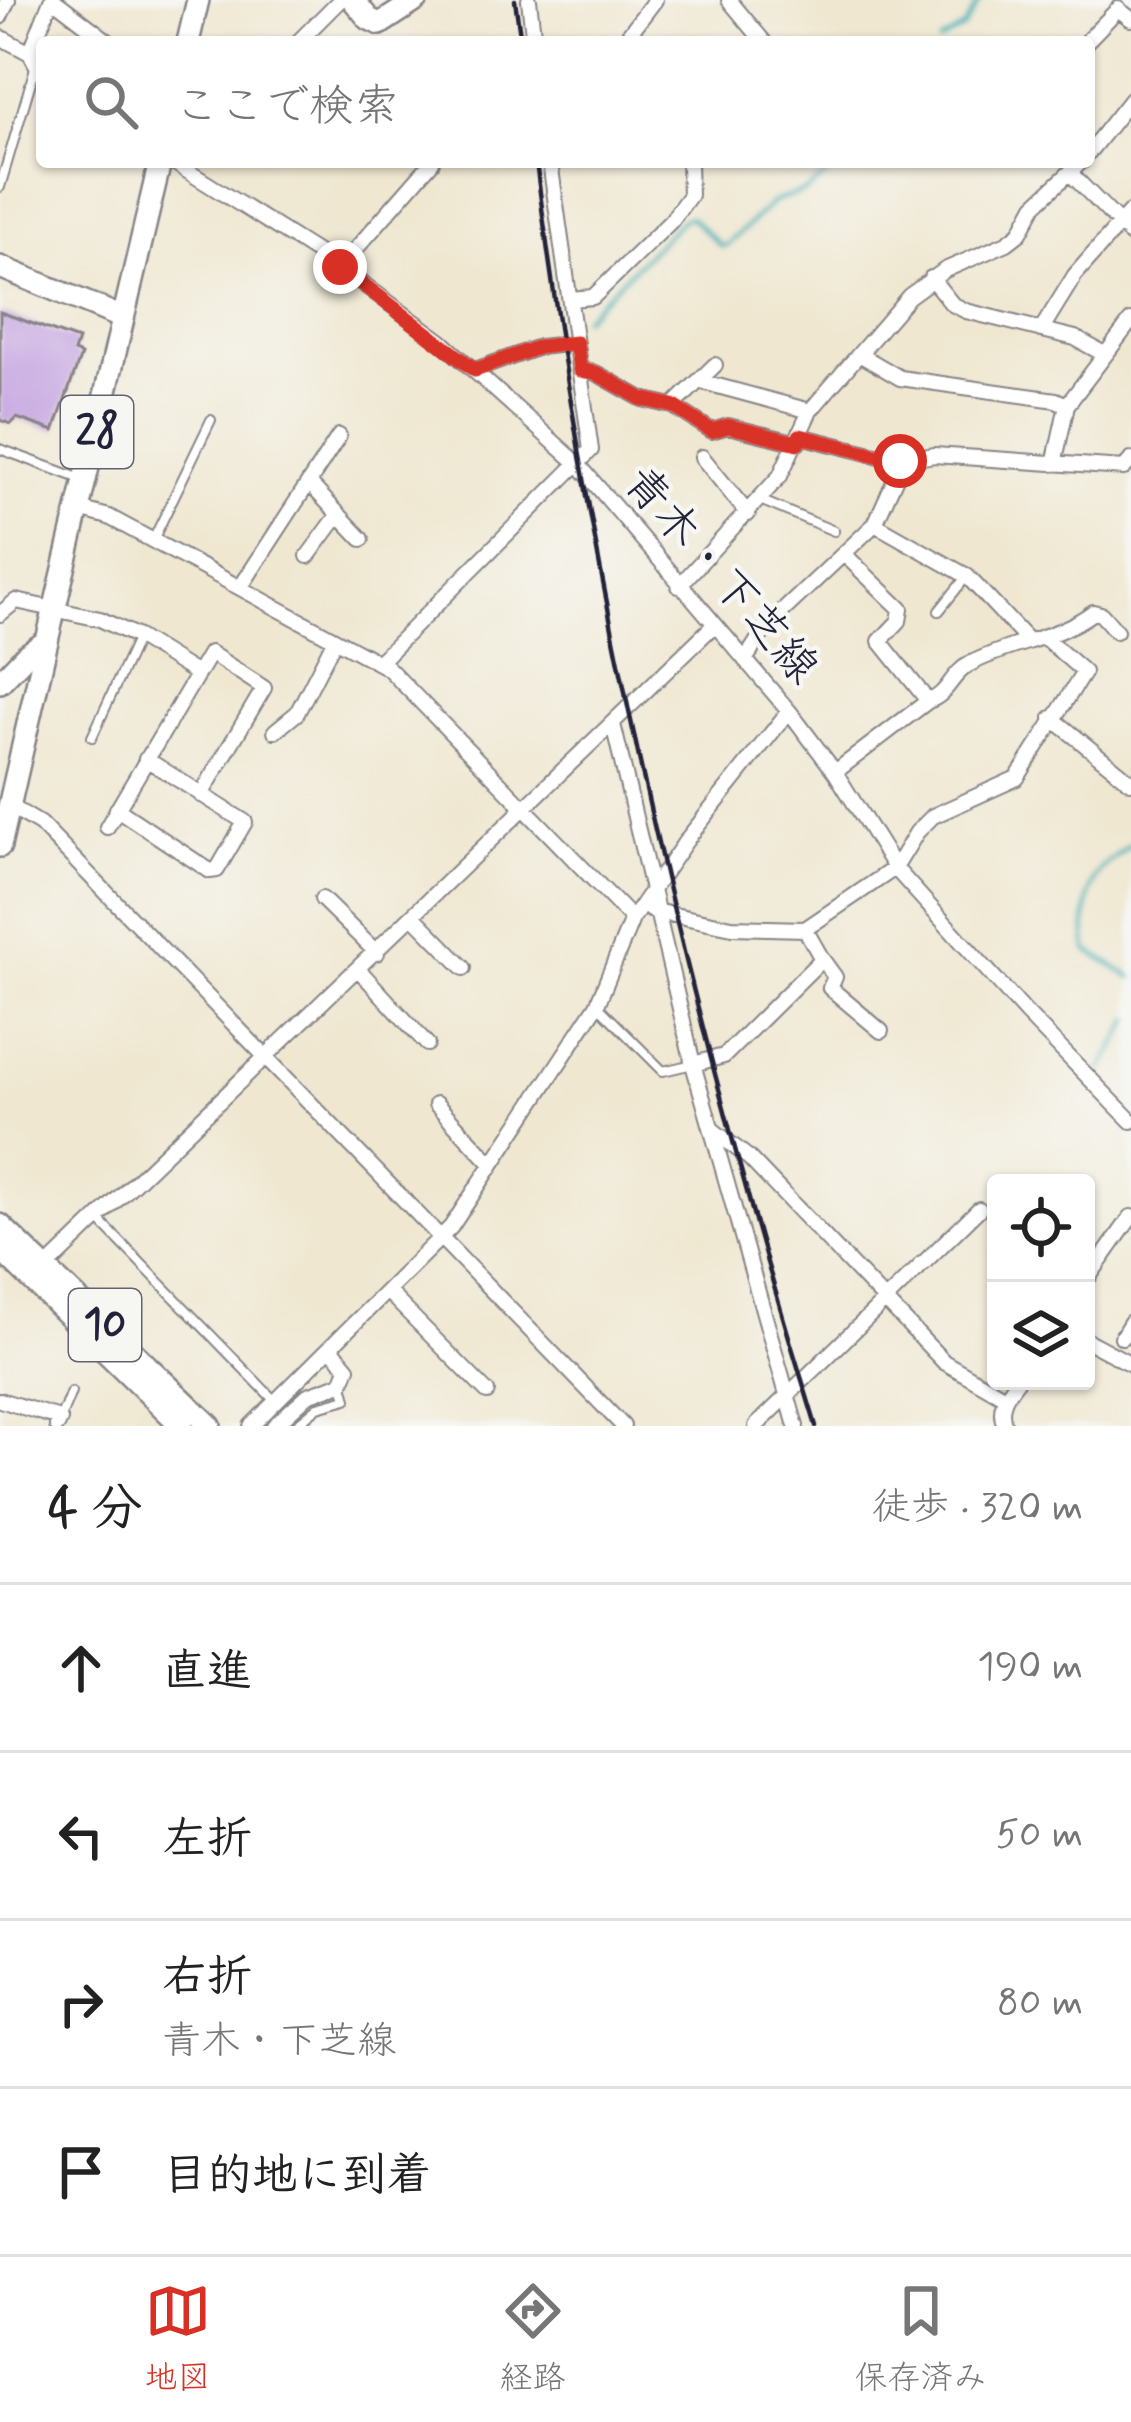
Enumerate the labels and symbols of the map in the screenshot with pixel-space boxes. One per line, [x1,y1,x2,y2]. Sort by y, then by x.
route end [313,240,367,294]
road number: 28 [61,396,133,468]
route start [873,434,927,488]
street label: 青木・下芝線 [609,455,831,697]
road number: 10 [69,1289,141,1361]

